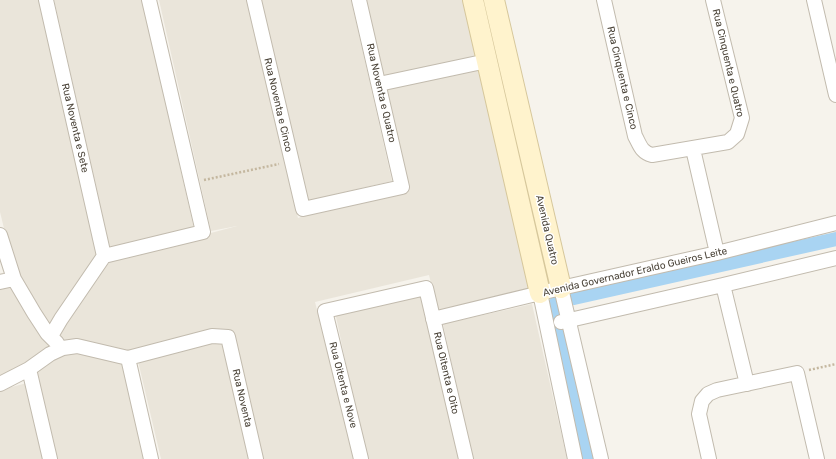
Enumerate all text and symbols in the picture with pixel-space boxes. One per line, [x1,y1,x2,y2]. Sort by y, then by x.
street label: Rua Cinquenta e Quatro [710,8,746,119]
street label: Rua Cinquenta e Cinco [604,25,640,131]
street label: Rua Noventa e Quatro [364,42,398,144]
street label: Rua Noventa e Cinco [261,57,295,154]
street label: Rua Noventa e Sete [59,82,91,174]
street label: Avenida Quatro [533,194,561,266]
street label: Avenida Governador Eraldo Gueiros Leite [542,245,729,299]
street label: Rua Oitenta e Oito [431,331,461,416]
street label: Rua Oitenta e Nove [326,341,360,430]
street label: Rua Noventa [229,368,255,428]

